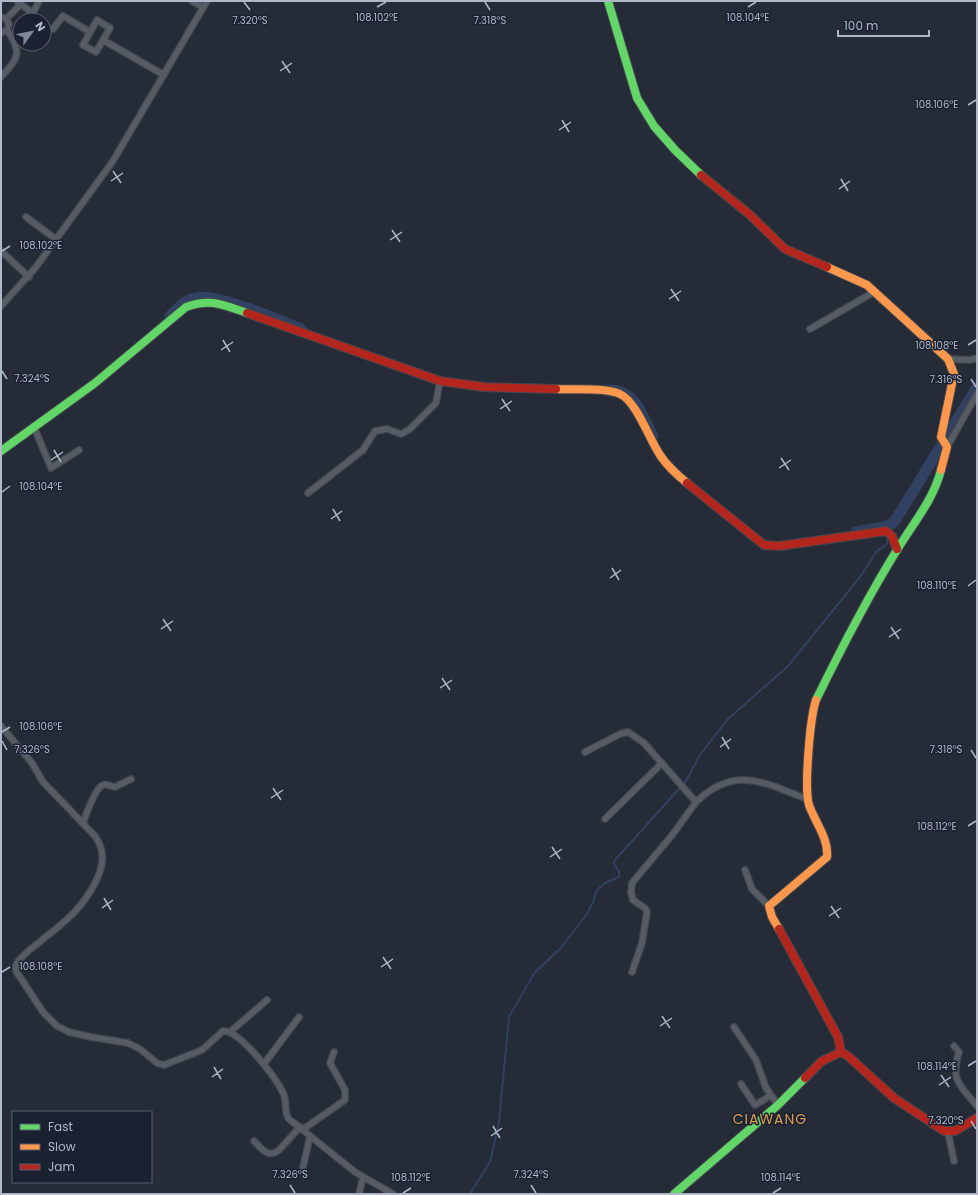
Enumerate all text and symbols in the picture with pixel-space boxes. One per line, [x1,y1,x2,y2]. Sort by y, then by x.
text: 108.102°E [356,10,398,25]
text: 108.104°E [727,10,769,25]
north arrow [12,12,52,52]
scale bar [838,12,929,38]
text: 7.320°S [232,13,268,28]
text: 7.318°S [474,13,507,28]
text: 100 m [844,17,878,34]
text: N [31,19,49,34]
text: 108.106°E [916,97,958,112]
text: 108.102°E [20,238,62,253]
text: 108.108°E [916,338,958,353]
text: 7.324°S [14,371,50,386]
text: 7.316°S [930,372,963,387]
text: 108.104°E [20,479,62,494]
text: 108.110°E [917,578,957,593]
text: 108.106°E [20,719,62,734]
text: 7.326°S [14,742,50,757]
text: 7.318°S [930,742,963,757]
text: 108.112°E [917,819,957,834]
text: 108.108°E [20,959,62,974]
text: 108.114°E [917,1059,957,1074]
district label: CIAWANG [733,1109,807,1129]
legend [12,1111,152,1183]
text: 7.320°S [928,1113,964,1128]
text: Fast [48,1118,73,1135]
text: Slow [48,1138,76,1155]
text: Jam [48,1158,75,1175]
text: 7.326°S [272,1167,308,1182]
text: 7.324°S [513,1167,549,1182]
text: 108.112°E [391,1170,431,1185]
text: 108.114°E [761,1170,801,1185]

